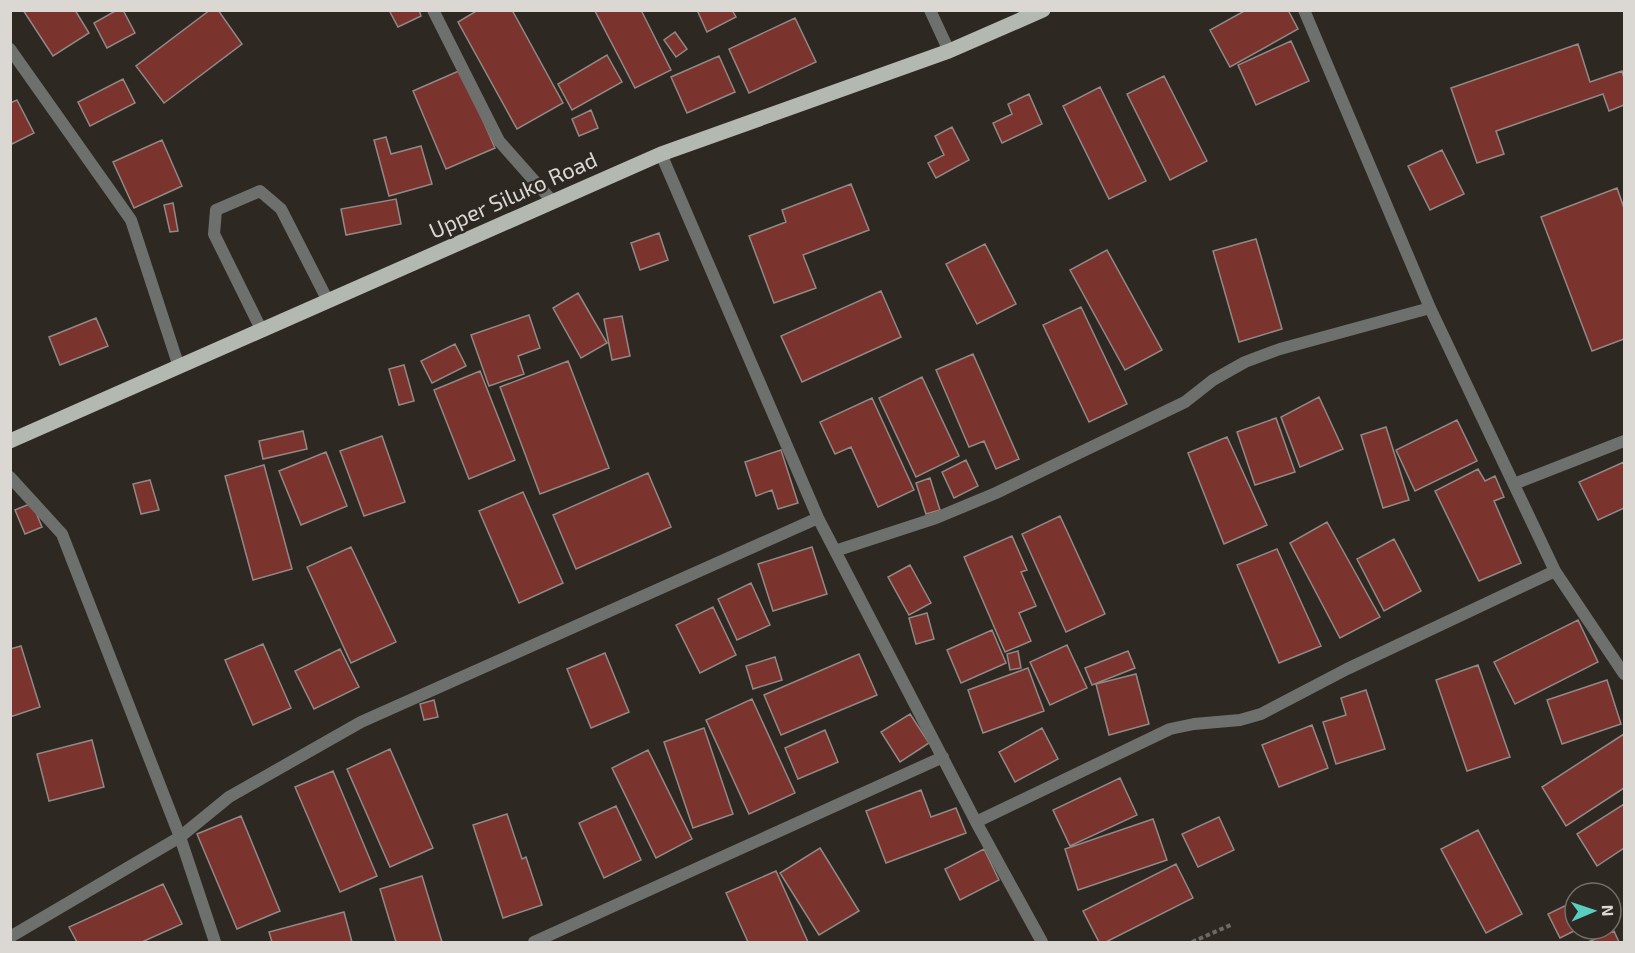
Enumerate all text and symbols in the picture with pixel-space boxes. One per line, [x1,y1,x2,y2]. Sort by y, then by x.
street label: Upper Siluko Road [425,145,601,243]
north arrow [1563,881,1623,941]
text: N [1599,904,1618,917]

